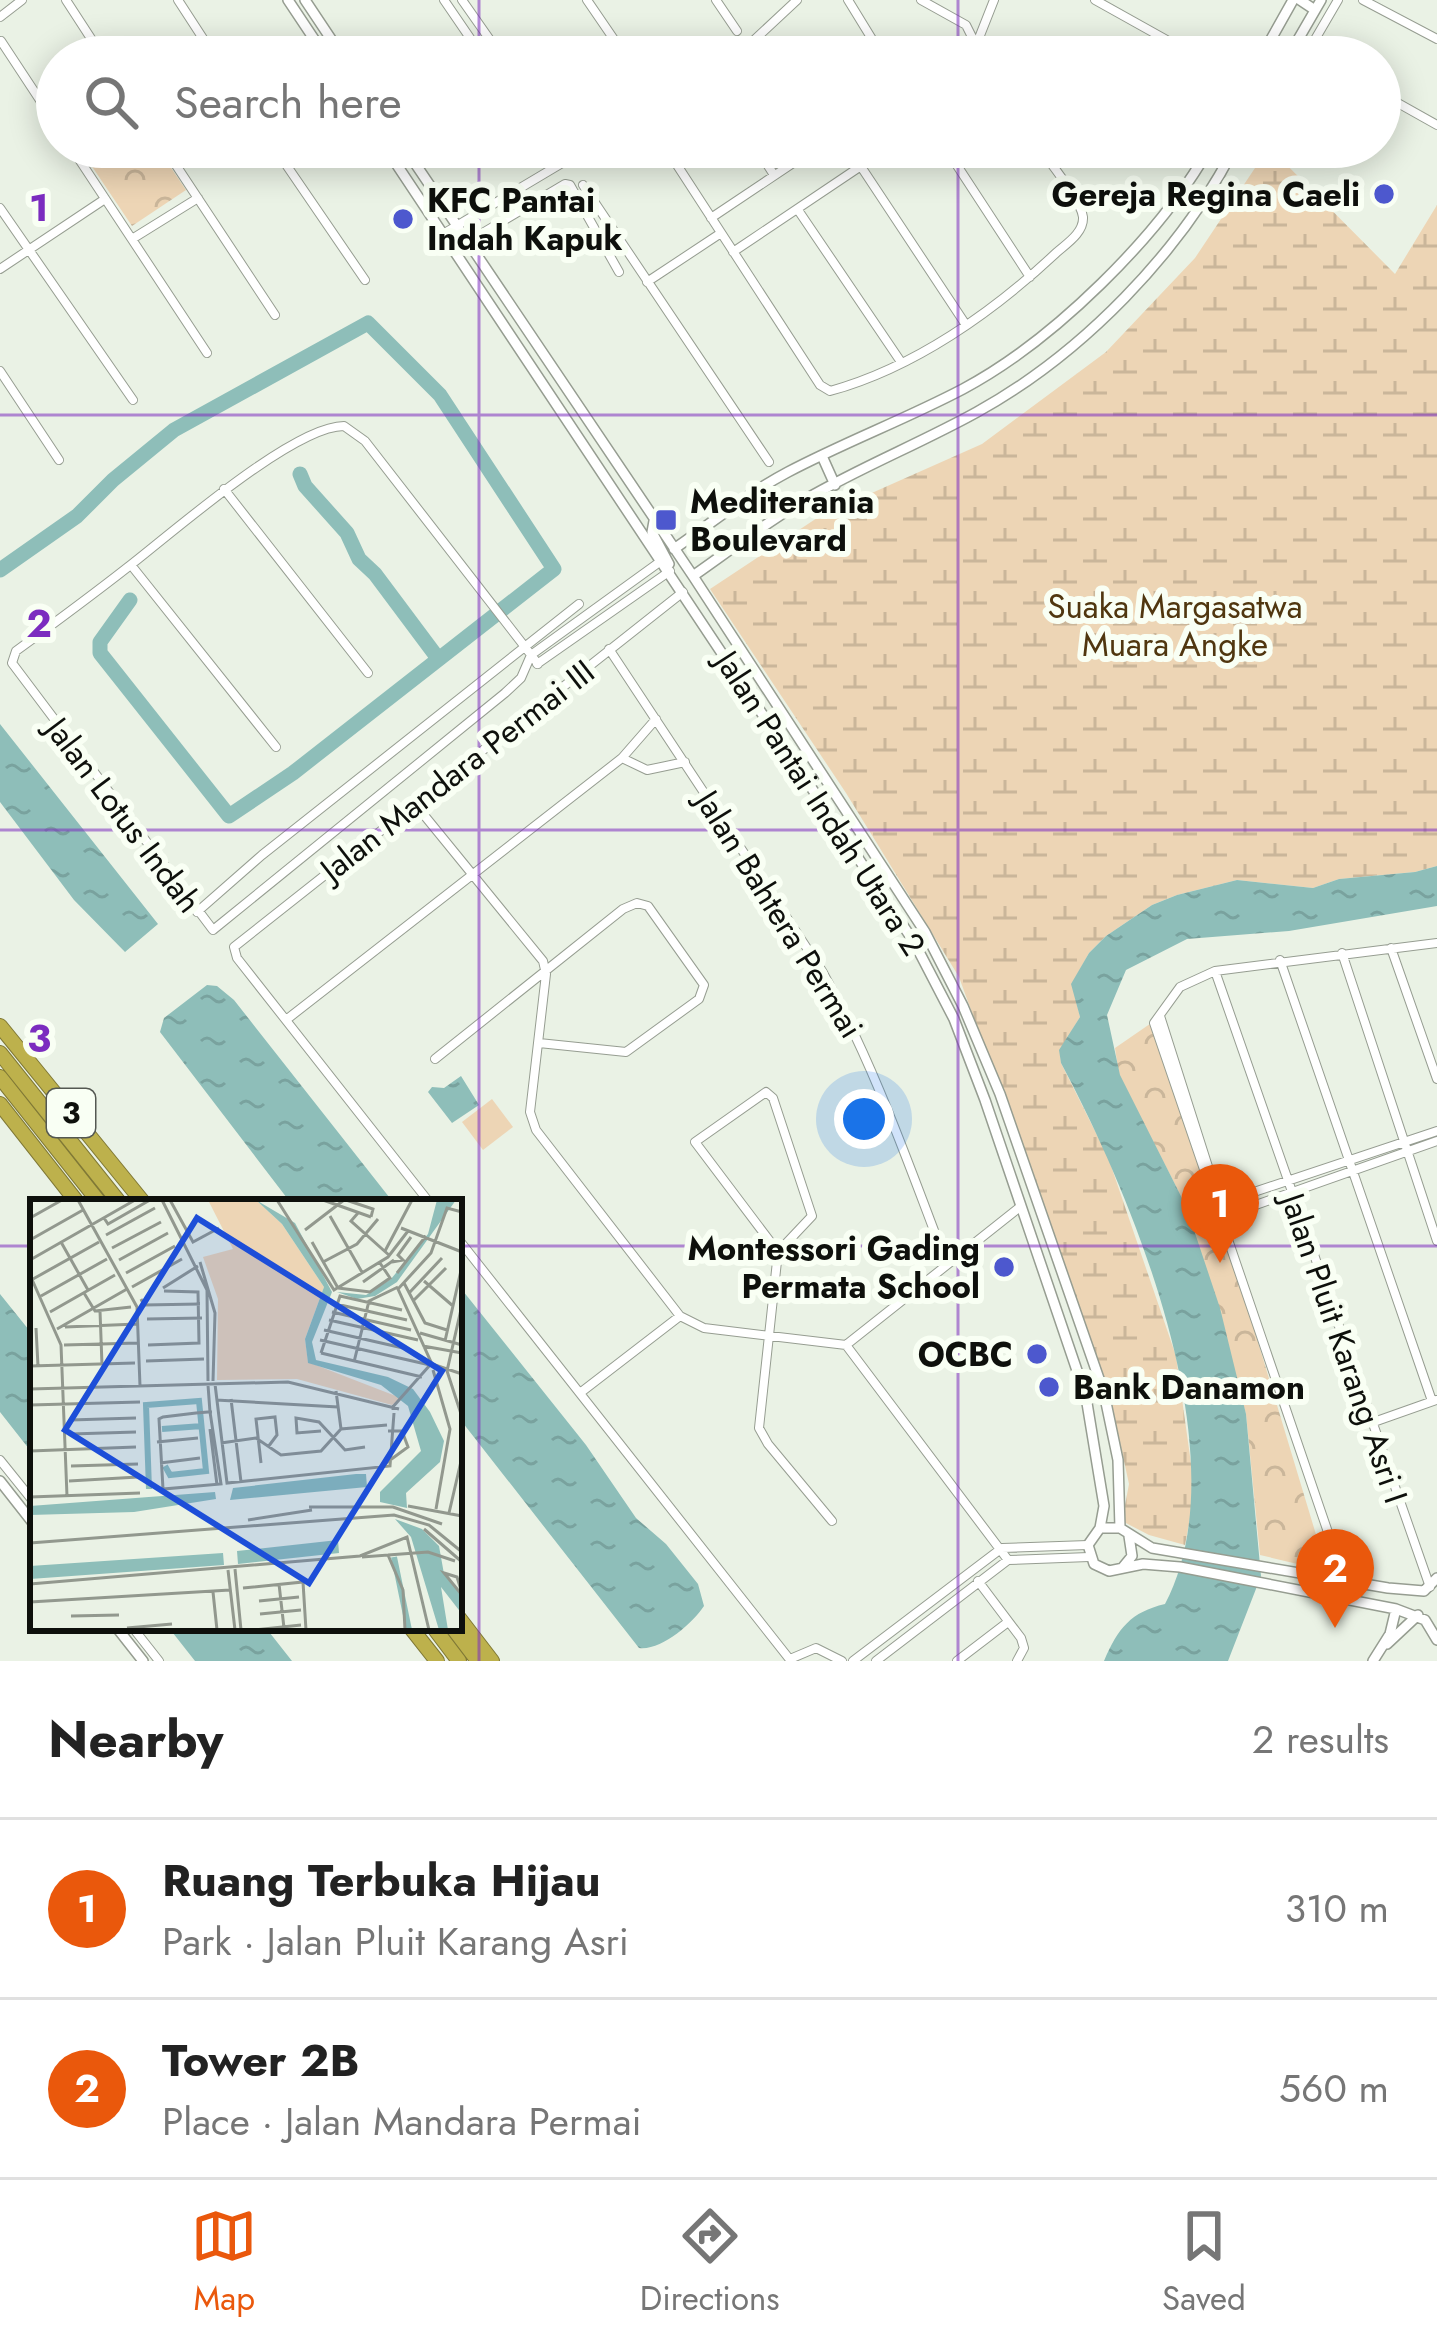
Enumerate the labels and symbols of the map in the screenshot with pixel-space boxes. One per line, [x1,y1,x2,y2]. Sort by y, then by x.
place label: Gereja Regina Caeli [1052,171,1360,218]
place label: KFC Pantai Indah Kapuk [427,177,623,262]
text: 1 [29,179,49,236]
marker: Gereja Regina Caeli [1371,181,1397,207]
marker: KFC Pantai Indah Kapuk [390,206,416,232]
place label: Mediterania Boulevard [690,478,874,563]
marker: Mediterania Boulevard [653,507,679,533]
park label: Suaka Margasatwa Muara Angke [1047,583,1303,668]
text: 2 [26,595,52,652]
street label: Jalan Pantai Indah Utara 2 [702,638,937,965]
street label: Jalan Mandara Permai III [307,648,604,895]
street label: Jalan Lotus Indah [32,705,213,923]
street label: Jalan Bahtera Permai [682,778,875,1047]
text: 3 [27,1010,51,1067]
road number: 3 [47,1089,95,1137]
your location [834,1089,894,1149]
pin: 1 [1181,1164,1259,1263]
street label: Jalan Pluit Karang Asri I [1268,1183,1420,1509]
inset map [30,1199,462,1631]
place label: Montessori Gading Permata School [687,1225,980,1310]
marker: Montessori Gading Permata School [991,1254,1017,1280]
place label: OCBC [918,1331,1013,1378]
marker: OCBC [1024,1341,1050,1367]
place label: Bank Danamon [1073,1364,1305,1411]
marker: Bank Danamon [1036,1374,1062,1400]
pin: 2 [1296,1529,1374,1628]

